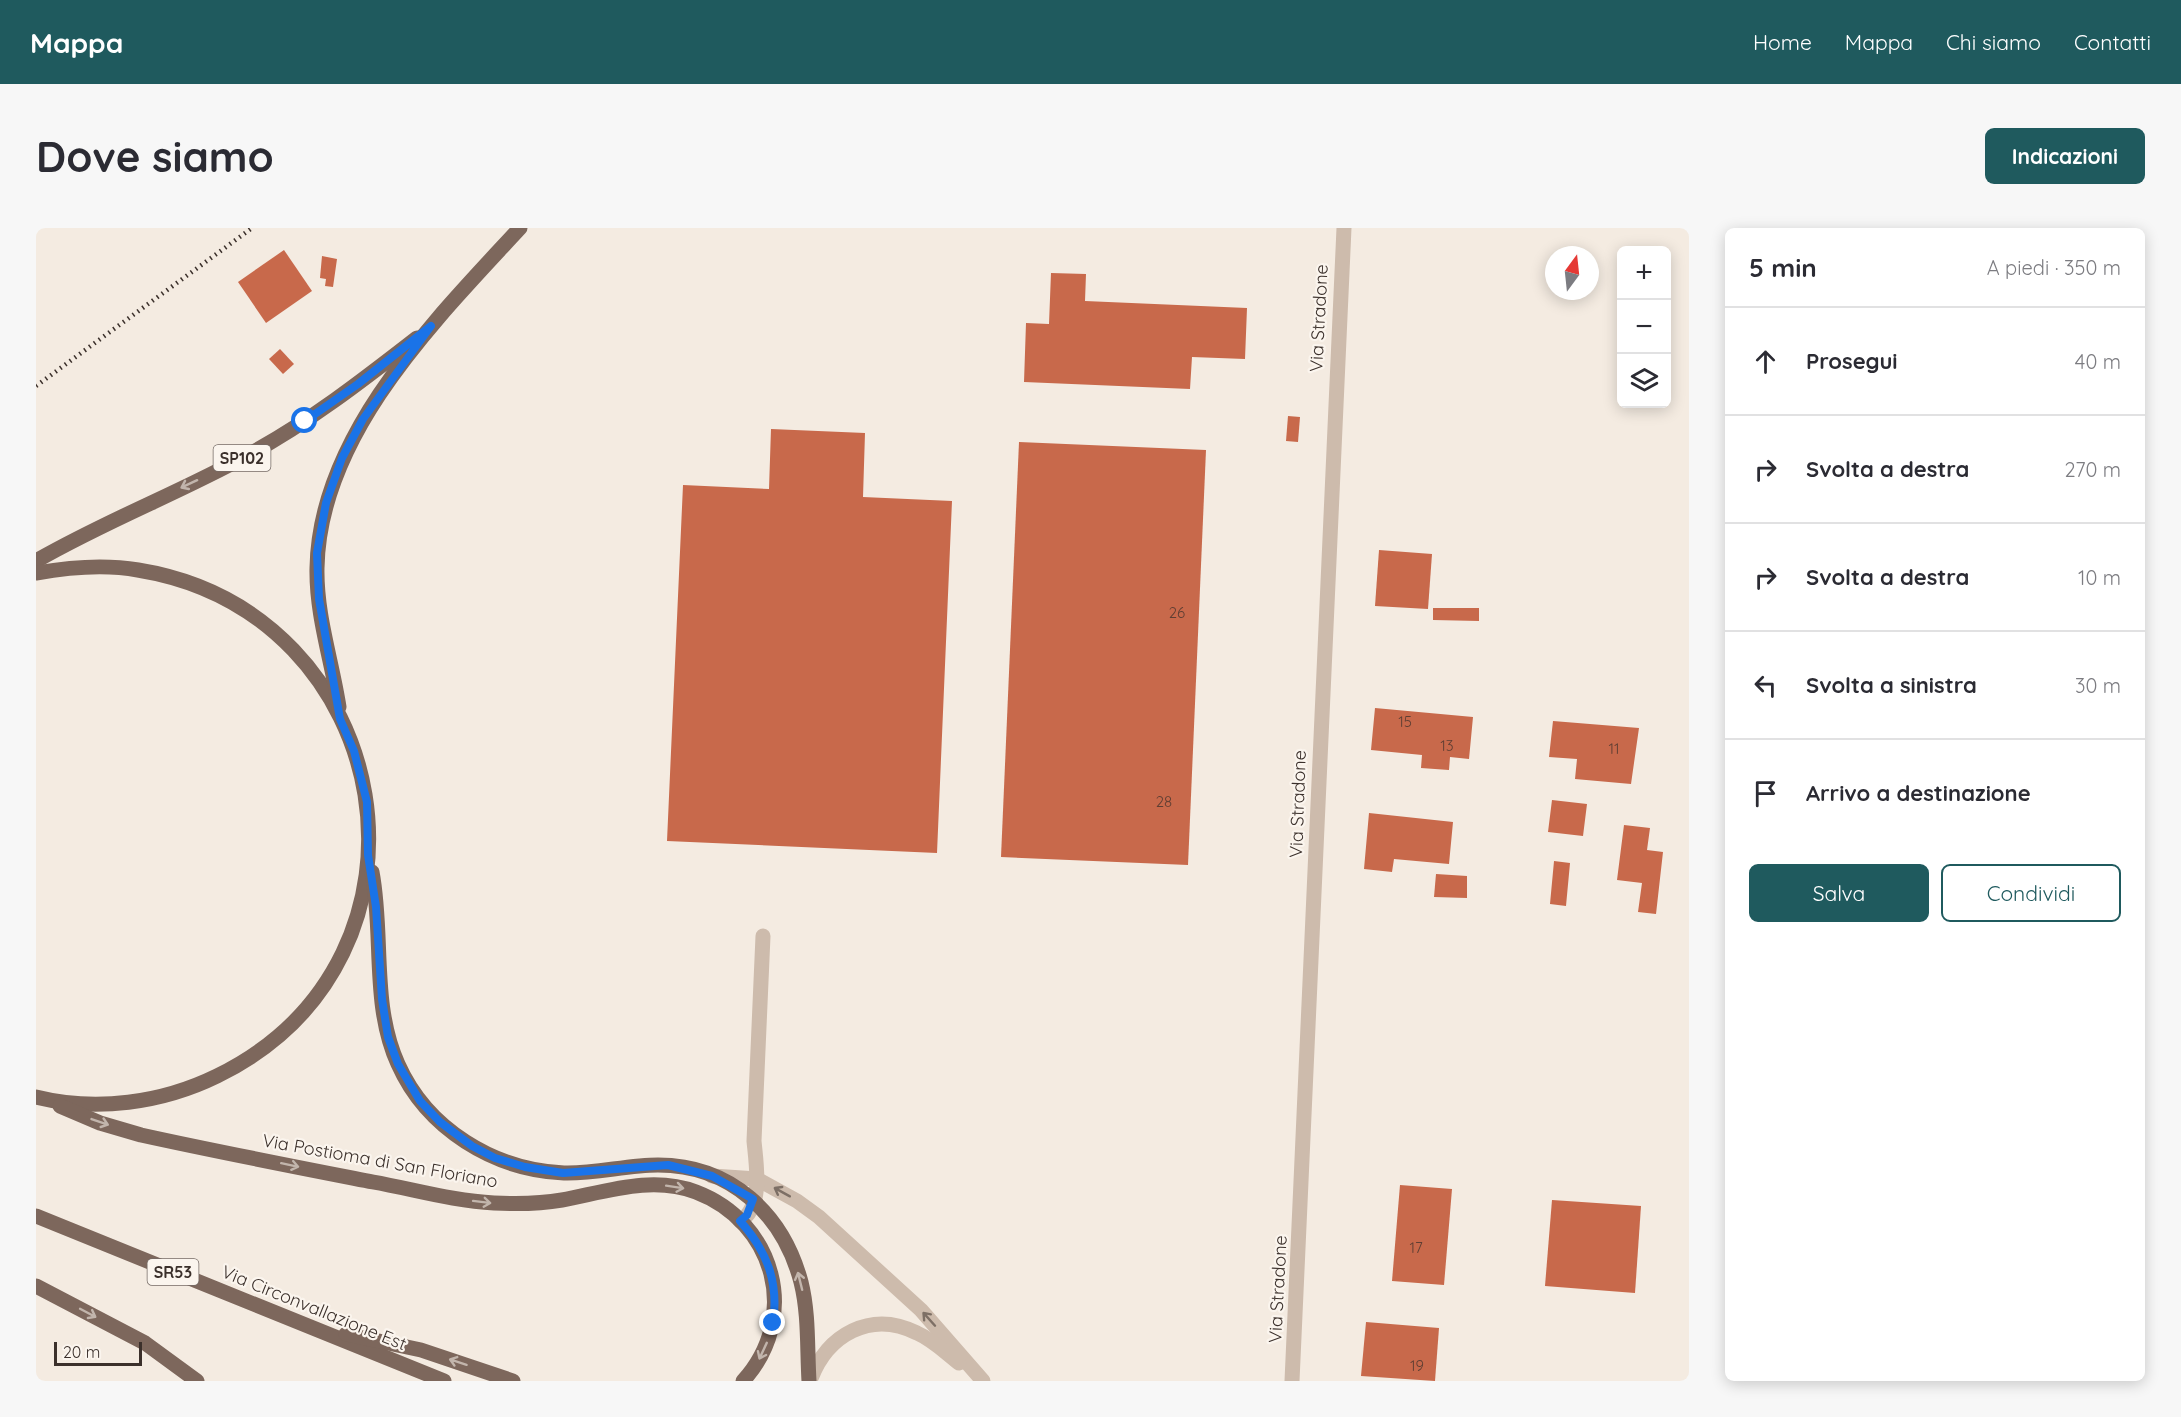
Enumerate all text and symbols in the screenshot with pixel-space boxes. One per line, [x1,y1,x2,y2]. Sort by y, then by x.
text: Mappa [30,25,123,60]
text: Home [1753,29,1812,55]
text: Mappa [1845,29,1913,55]
text: Chi siamo [1946,29,2041,55]
text: Contatti [2074,29,2151,55]
button: Indicazioni [1985,128,2145,184]
text: Dove siamo [36,130,274,183]
north arrow [1545,246,1599,300]
map controls [1617,246,1671,408]
button: + [1617,246,1671,300]
text: 5 min [1749,251,1817,284]
text: A piedi · 350 m [1987,255,2121,280]
street label: Via Stradone [1304,264,1333,372]
button: − [1617,300,1671,354]
icon: ahead [1749,345,1782,378]
text: Prosegui [1806,347,1898,375]
text: 40 m [2075,349,2121,374]
button: layers [1617,354,1671,408]
route start [291,407,317,433]
road number: SP102 [214,445,270,471]
icon: right [1749,453,1782,486]
text: Svolta a destra [1806,455,1969,483]
text: 270 m [2064,457,2121,482]
one-way arrow [180,478,198,490]
icon: right [1749,561,1782,594]
text: Svolta a destra [1806,563,1969,591]
text: 10 m [2078,565,2121,590]
house number: 26 [1169,603,1185,622]
icon: left [1749,669,1782,702]
text: Svolta a sinistra [1806,671,1977,699]
text: 30 m [2075,673,2121,698]
house number: 15 [1398,712,1412,731]
house number: 13 [1440,736,1454,755]
house number: 11 [1608,739,1620,758]
street label: Via Stradone [1284,750,1311,858]
icon: arrive [1749,777,1782,810]
text: Arrivo a destinazione [1806,779,2031,807]
house number: 28 [1156,792,1172,811]
button: Salva [1749,864,1929,922]
button: Condividi [1941,864,2121,922]
one-way arrow [90,1118,109,1129]
street label: Via Postioma di San Floriano [261,1128,500,1193]
one-way arrow [280,1160,300,1171]
one-way arrow [665,1181,684,1192]
one-way arrow [773,1186,791,1197]
one-way arrow [471,1196,491,1207]
street label: Via Stradone [1263,1235,1292,1343]
house number: 17 [1409,1238,1423,1257]
road number: SR53 [148,1259,198,1285]
street label: Via Circonvallazione Est [218,1260,410,1355]
one-way arrow [794,1272,806,1291]
one-way arrow [79,1307,97,1319]
route end [759,1309,785,1335]
one-way arrow [922,1312,936,1327]
scale bar [54,1339,142,1366]
text: 20 m [63,1342,100,1362]
one-way arrow [756,1342,768,1360]
one-way arrow [449,1355,468,1366]
house number: 19 [1410,1356,1424,1375]

